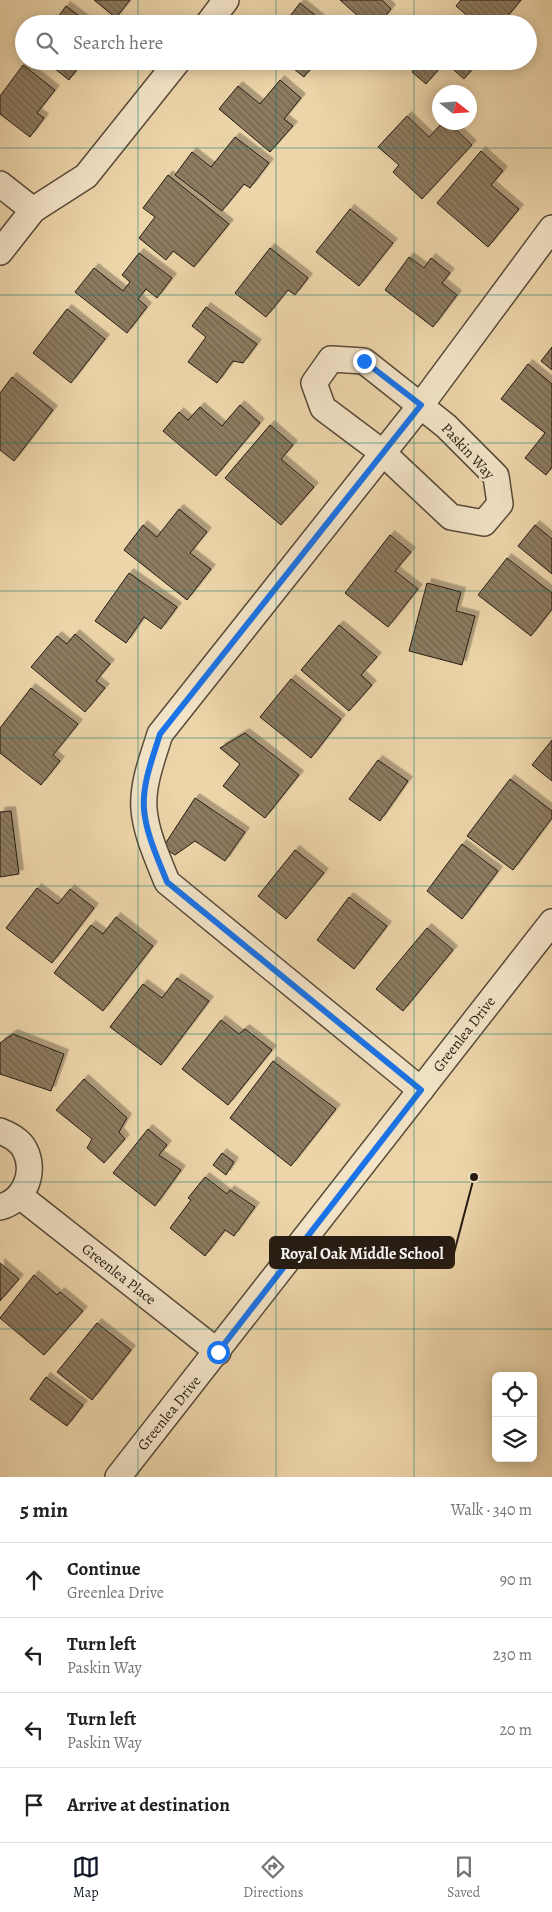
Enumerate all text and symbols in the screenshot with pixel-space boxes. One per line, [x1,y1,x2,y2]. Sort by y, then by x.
search box [15,15,537,70]
icon: search [33,29,61,57]
text: Search here [73,30,163,56]
north arrow [432,85,477,130]
route end [353,350,376,373]
street label: Paskin Way [437,419,499,484]
street label: Greenlea Drive [428,992,500,1076]
callout: Royal Oak Middle School [270,1237,454,1268]
street label: Greenlea Place [78,1239,160,1309]
text: Royal Oak Middle School [280,1243,445,1265]
route start [207,1341,230,1364]
street label: Greenlea Drive [133,1371,206,1455]
map controls [492,1372,537,1462]
button: locate [492,1372,537,1417]
button: layers [492,1417,537,1462]
text: 5 min [20,1496,68,1524]
text: Walk · 340 m [451,1499,532,1521]
text: Continue [67,1556,141,1582]
icon: ahead [20,1566,48,1594]
text: 90 m [500,1569,532,1591]
text: Greenlea Drive [67,1582,164,1604]
text: Turn left [67,1631,136,1657]
icon: left [20,1641,48,1669]
text: 230 m [493,1644,532,1666]
text: Paskin Way [67,1657,142,1679]
text: Turn left [67,1706,136,1732]
icon: left [20,1716,48,1744]
text: 20 m [499,1719,532,1741]
text: Paskin Way [67,1732,142,1754]
icon: arrive [20,1791,48,1819]
text: Arrive at destination [67,1792,230,1818]
tab: Map [72,1853,100,1902]
tab: Directions [243,1853,303,1902]
tab: Saved [447,1853,480,1902]

